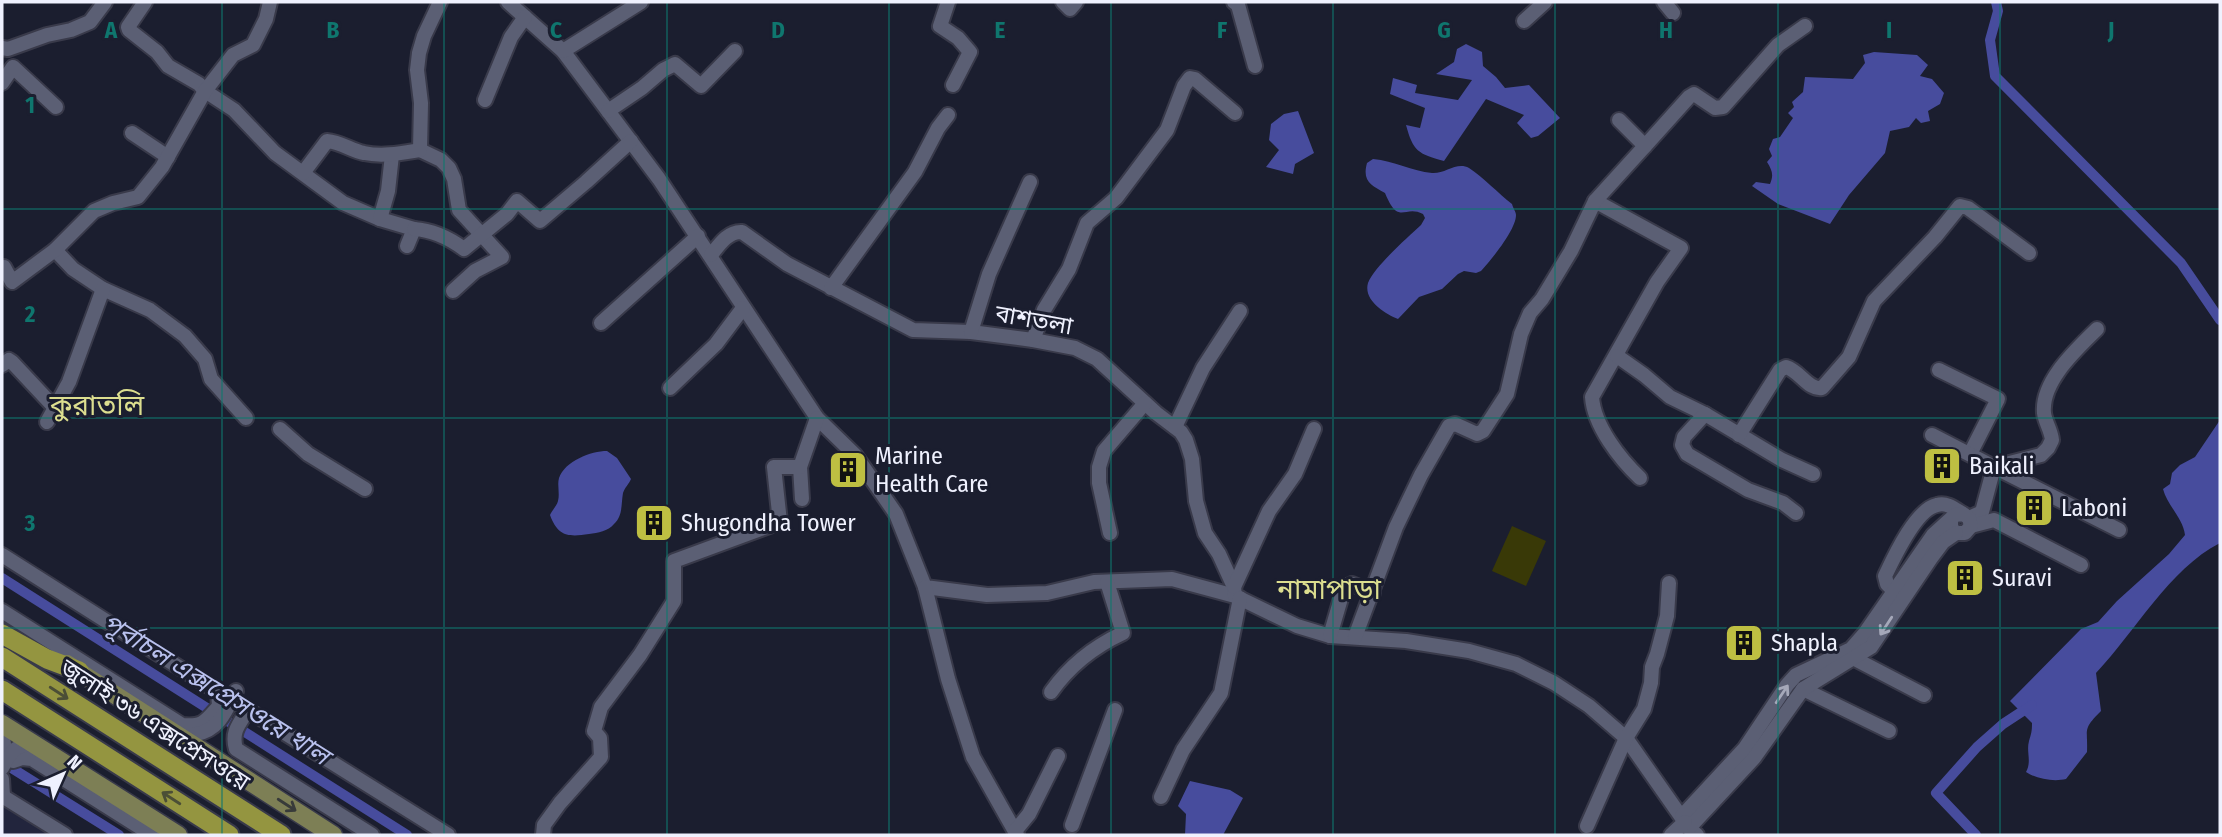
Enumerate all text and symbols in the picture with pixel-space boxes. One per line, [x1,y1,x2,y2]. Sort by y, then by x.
text: A [104,16,118,44]
text: B [327,16,340,44]
text: C [550,16,562,44]
text: D [771,16,785,44]
text: E [995,16,1006,44]
text: F [1217,16,1227,44]
text: G [1437,16,1451,44]
text: H [1659,16,1673,44]
text: I [1886,16,1892,44]
text: J [2107,16,2114,44]
text: 1 [25,91,35,119]
street label: বাশতলা [992,299,1075,341]
text: 2 [24,300,36,328]
district label: কুরাতলি [49,389,145,422]
place label: Marine Health Care [875,442,988,498]
building icon: Baikali [1921,445,1963,487]
building icon: Marine Health Care [827,449,869,491]
place label: Baikali [1969,452,2035,480]
building icon: Laboni [2013,487,2055,529]
place label: Laboni [2061,494,2127,522]
building icon: Shugondha Tower [633,502,675,544]
text: 3 [24,509,36,537]
place label: Shugondha Tower [681,509,856,537]
building icon: Suravi [1944,557,1986,599]
place label: Suravi [1992,564,2052,592]
district label: নামাপাড়া [1276,573,1381,606]
water label: পূর্বাচল এক্সপ্রেসওয়ে খাল [97,607,339,775]
one-way arrow [1879,616,1893,635]
building icon: Shapla [1723,622,1765,664]
place label: Shapla [1771,629,1838,657]
street label: জুলাই ৩৬ এক্সপ্রেসওয়ে [55,653,255,797]
one-way arrow [1775,684,1789,704]
one-way arrow [49,687,69,701]
north arrow [28,739,98,809]
text: N [63,750,87,774]
one-way arrow [162,791,182,805]
one-way arrow [276,799,296,813]

